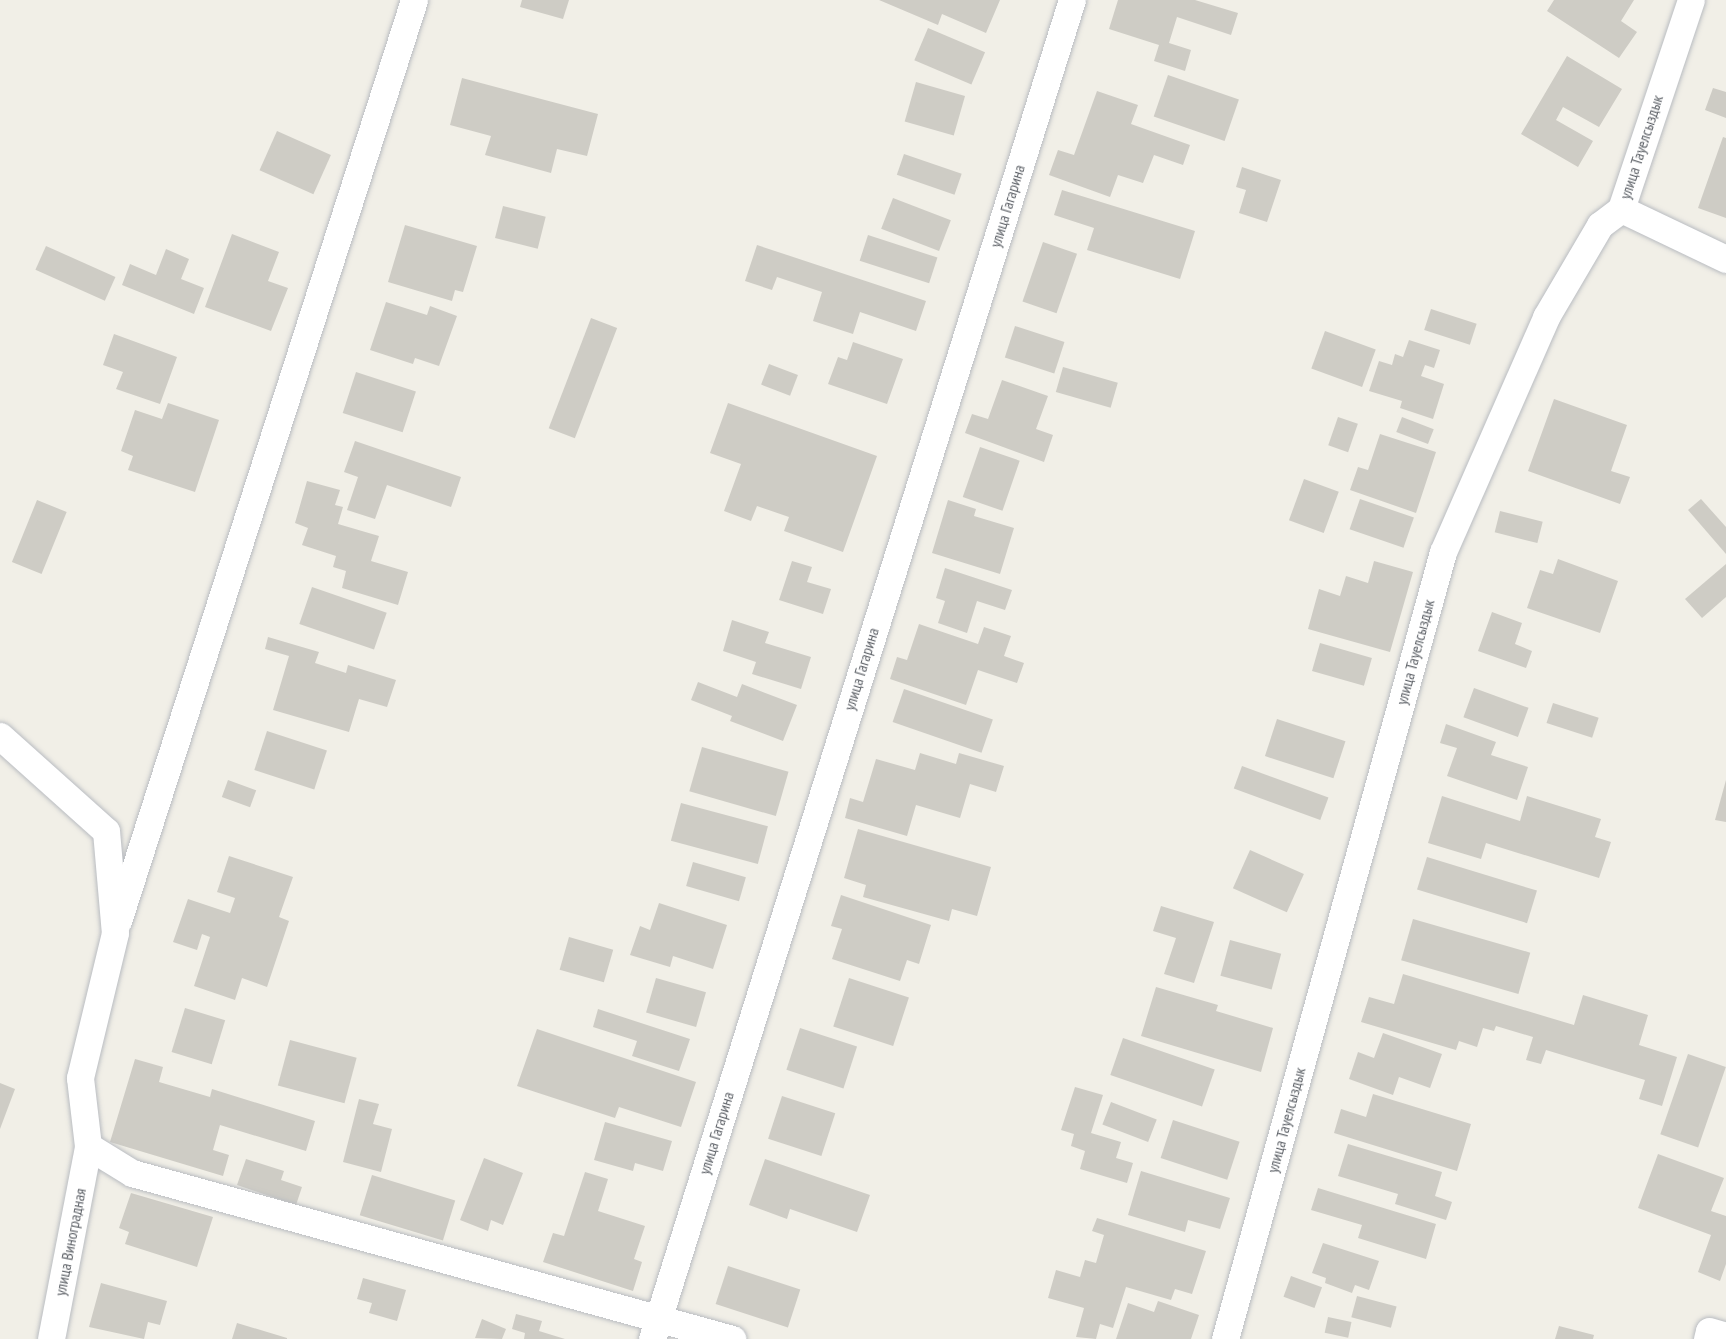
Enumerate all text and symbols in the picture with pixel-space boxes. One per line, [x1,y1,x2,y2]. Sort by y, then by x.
street label: улица Тауелсыздык [1615,92,1667,202]
street label: улица Гагарина [985,162,1029,250]
street label: улица Тауелсыздык [1392,597,1438,707]
street label: улица Гагарина [839,625,883,713]
street label: улица Тауелсыздык [1263,1065,1309,1175]
street label: улица Гагарина [694,1089,738,1177]
street label: улица Виноградная [50,1187,90,1297]

